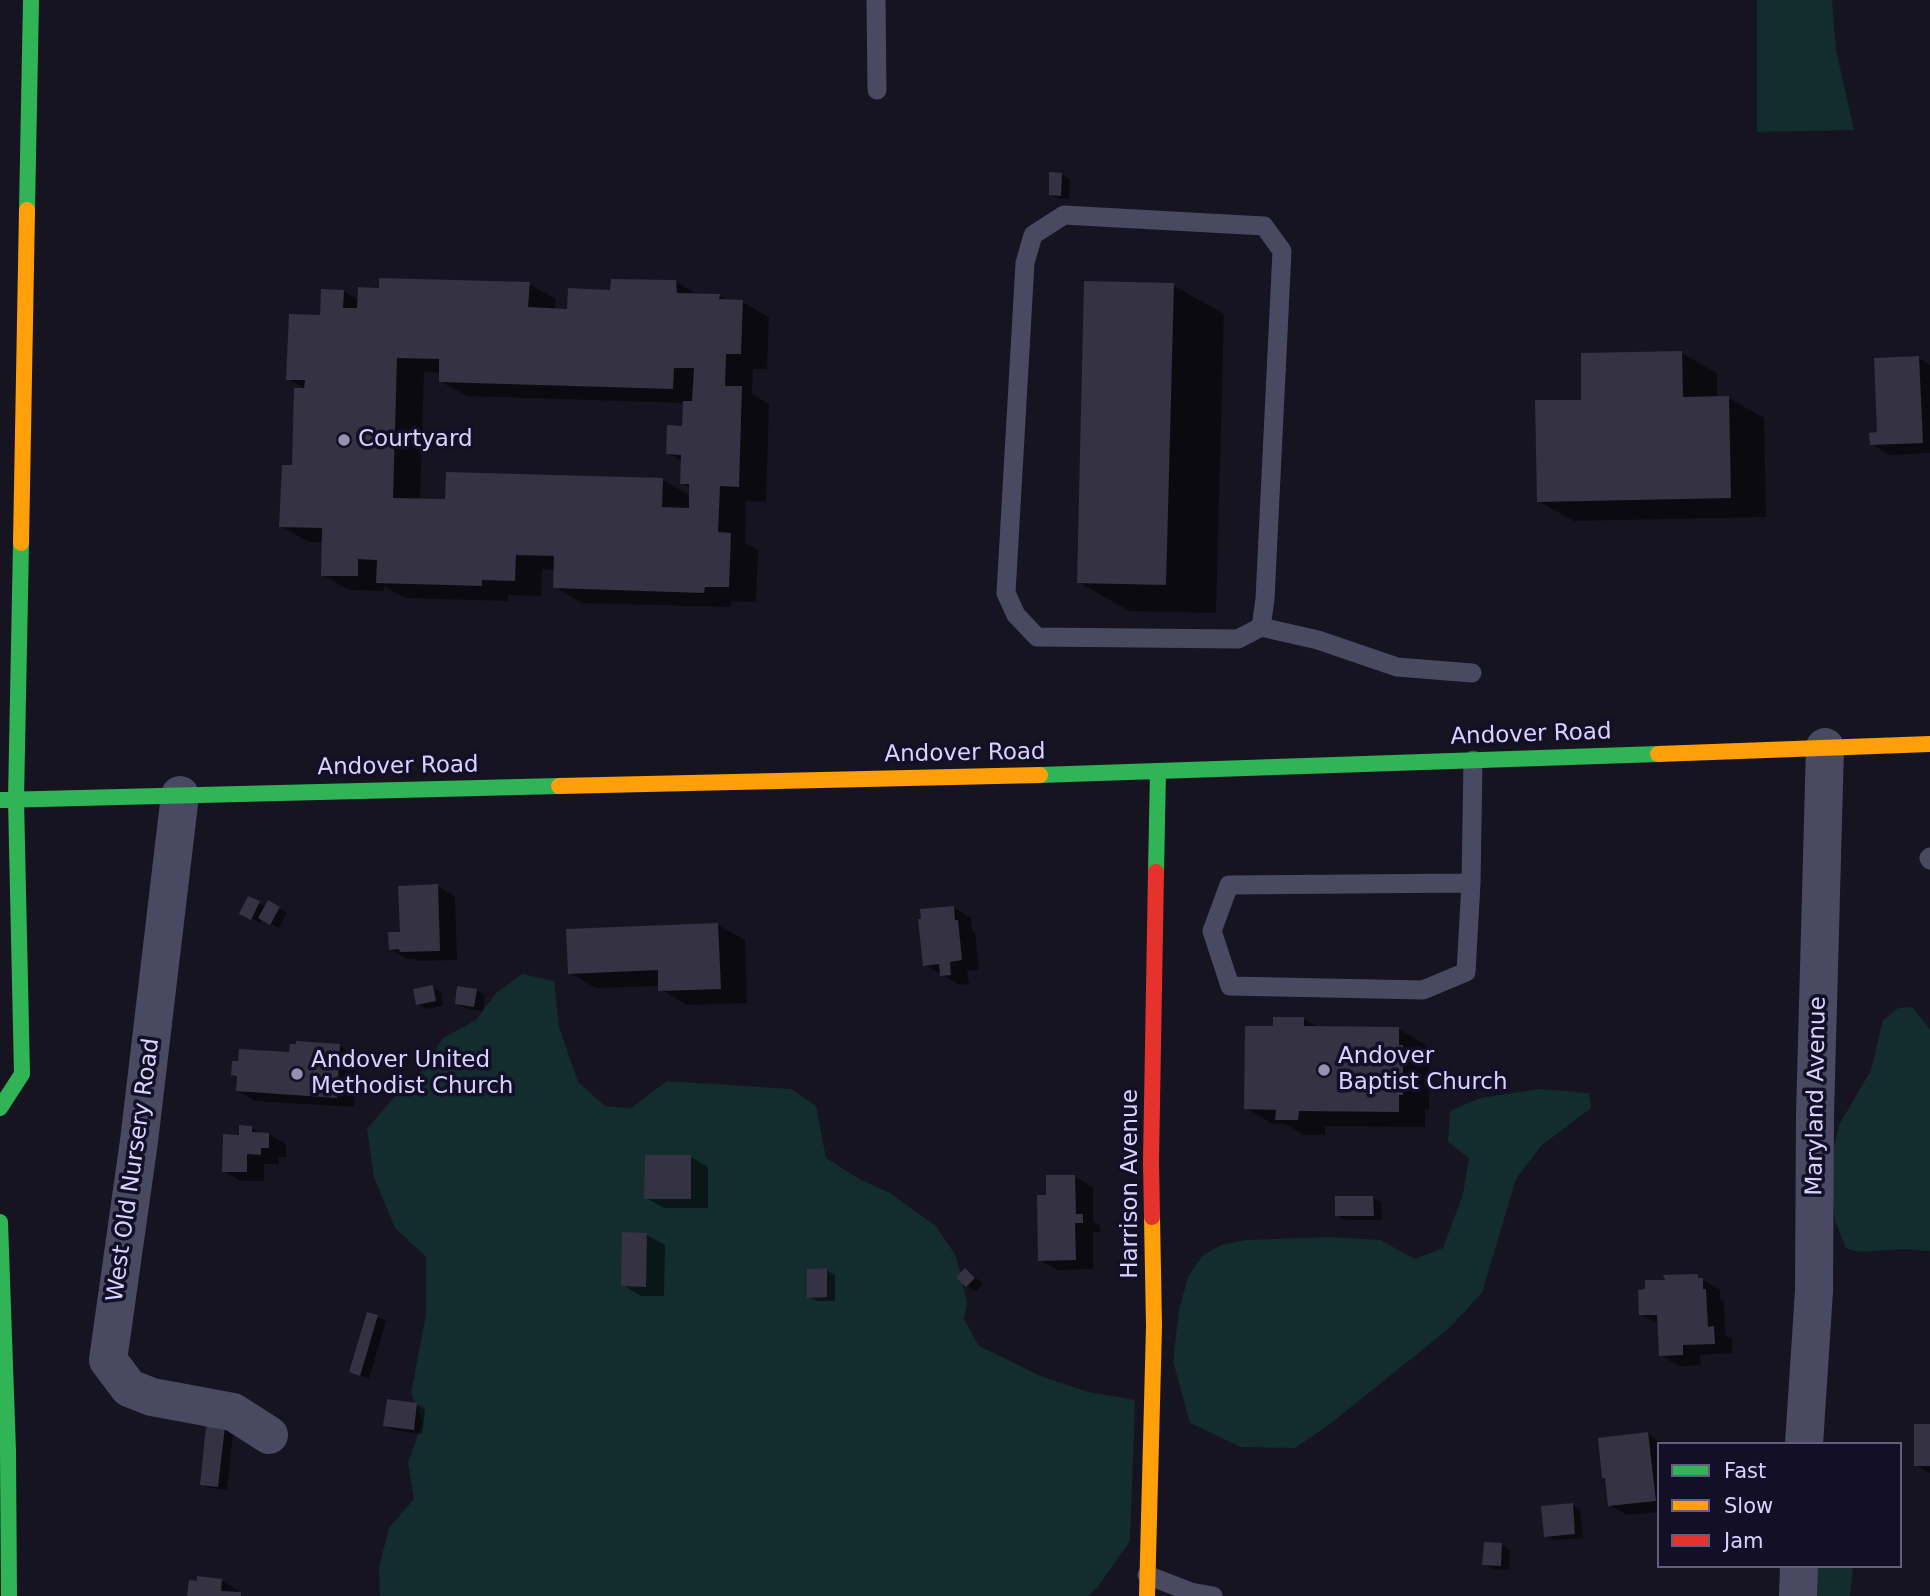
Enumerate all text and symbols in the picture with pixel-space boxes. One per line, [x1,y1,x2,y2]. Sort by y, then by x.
place label: Courtyard [358,426,473,454]
marker: Courtyard [336,432,352,448]
street label: Andover Road [1450,718,1612,752]
street label: Andover Road [884,739,1046,769]
street label: Andover Road [317,752,479,782]
street label: Maryland Avenue [1801,996,1833,1196]
street label: West Old Nursery Road [102,1037,166,1303]
place label: Andover Baptist Church [1338,1043,1508,1097]
place label: Andover United Methodist Church [311,1047,513,1101]
marker: Andover Baptist Church [1316,1062,1332,1078]
marker: Andover United Methodist Church [289,1066,305,1082]
street label: Harrison Avenue [1117,1089,1145,1279]
legend [1657,1442,1902,1568]
text: Fast [1724,1459,1766,1483]
text: Slow [1724,1494,1773,1518]
text: Jam [1724,1529,1764,1553]

